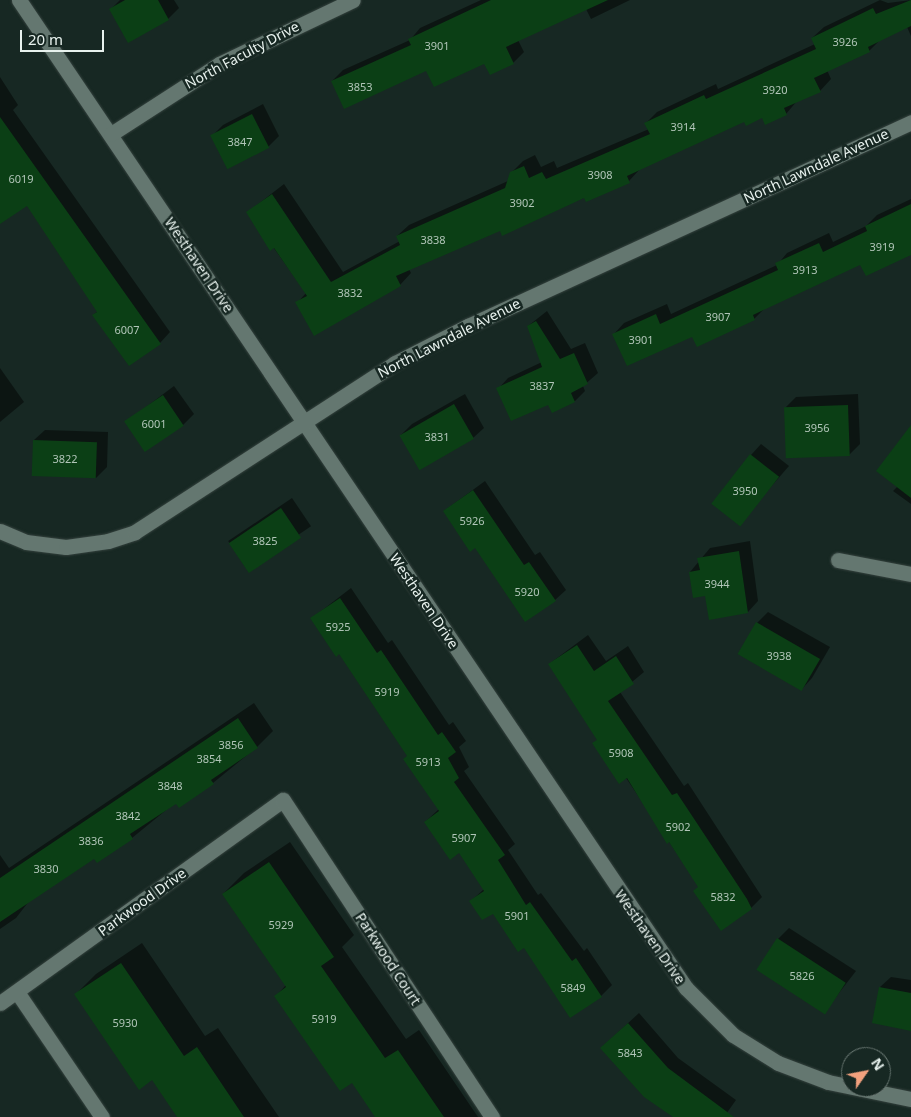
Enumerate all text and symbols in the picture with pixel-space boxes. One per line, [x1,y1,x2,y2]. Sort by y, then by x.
street label: North Faculty Drive [182,18,302,92]
scale bar [22,20,106,52]
text: 20 m [28,29,63,49]
house number: 3926 [832,35,858,49]
house number: 3901 [424,39,450,53]
house number: 3853 [347,80,373,94]
house number: 3920 [762,83,788,97]
house number: 3914 [670,120,696,134]
street label: North Lawndale Avenue [741,125,891,207]
house number: 3847 [227,135,253,149]
house number: 3908 [587,168,613,182]
house number: 6019 [8,172,34,186]
house number: 3902 [509,196,535,210]
street label: Westhaven Drive [161,214,237,316]
house number: 3838 [420,233,446,247]
house number: 3919 [869,240,895,254]
house number: 3913 [792,263,818,277]
house number: 3832 [337,286,363,300]
street label: North Lawndale Avenue [375,295,523,381]
house number: 3907 [705,310,731,324]
house number: 6007 [114,323,140,337]
house number: 3901 [628,333,654,347]
house number: 3837 [529,379,555,393]
house number: 6001 [141,417,167,431]
house number: 3956 [804,421,830,435]
house number: 3831 [424,430,450,444]
house number: 3822 [52,452,78,466]
house number: 3950 [732,484,758,498]
house number: 5926 [459,514,485,528]
house number: 3825 [252,534,278,548]
street label: Westhaven Drive [386,550,462,652]
house number: 3944 [704,577,730,591]
house number: 5920 [514,585,540,599]
house number: 5925 [325,620,351,634]
house number: 3938 [766,649,792,663]
house number: 5919 [374,685,400,699]
house number: 3856 [218,738,244,752]
house number: 5908 [608,746,634,760]
house number: 3854 [196,752,222,766]
house number: 5913 [415,755,441,769]
house number: 3848 [157,779,183,793]
house number: 3842 [115,809,141,823]
house number: 5902 [665,820,691,834]
house number: 5907 [451,831,477,845]
house number: 3836 [78,834,104,848]
house number: 3830 [33,862,59,876]
street label: Parkwood Drive [95,865,189,939]
street label: Westhaven Drive [611,887,689,987]
house number: 5832 [710,890,736,904]
house number: 5901 [504,909,530,923]
street label: Parkwood Court [352,910,424,1008]
house number: 5929 [268,918,294,932]
house number: 5826 [789,969,815,983]
house number: 5849 [560,981,586,995]
house number: 5919 [311,1012,337,1026]
house number: 5930 [112,1016,138,1030]
house number: 5843 [617,1046,643,1060]
north arrow [841,1047,891,1097]
text: N [867,1054,889,1074]

